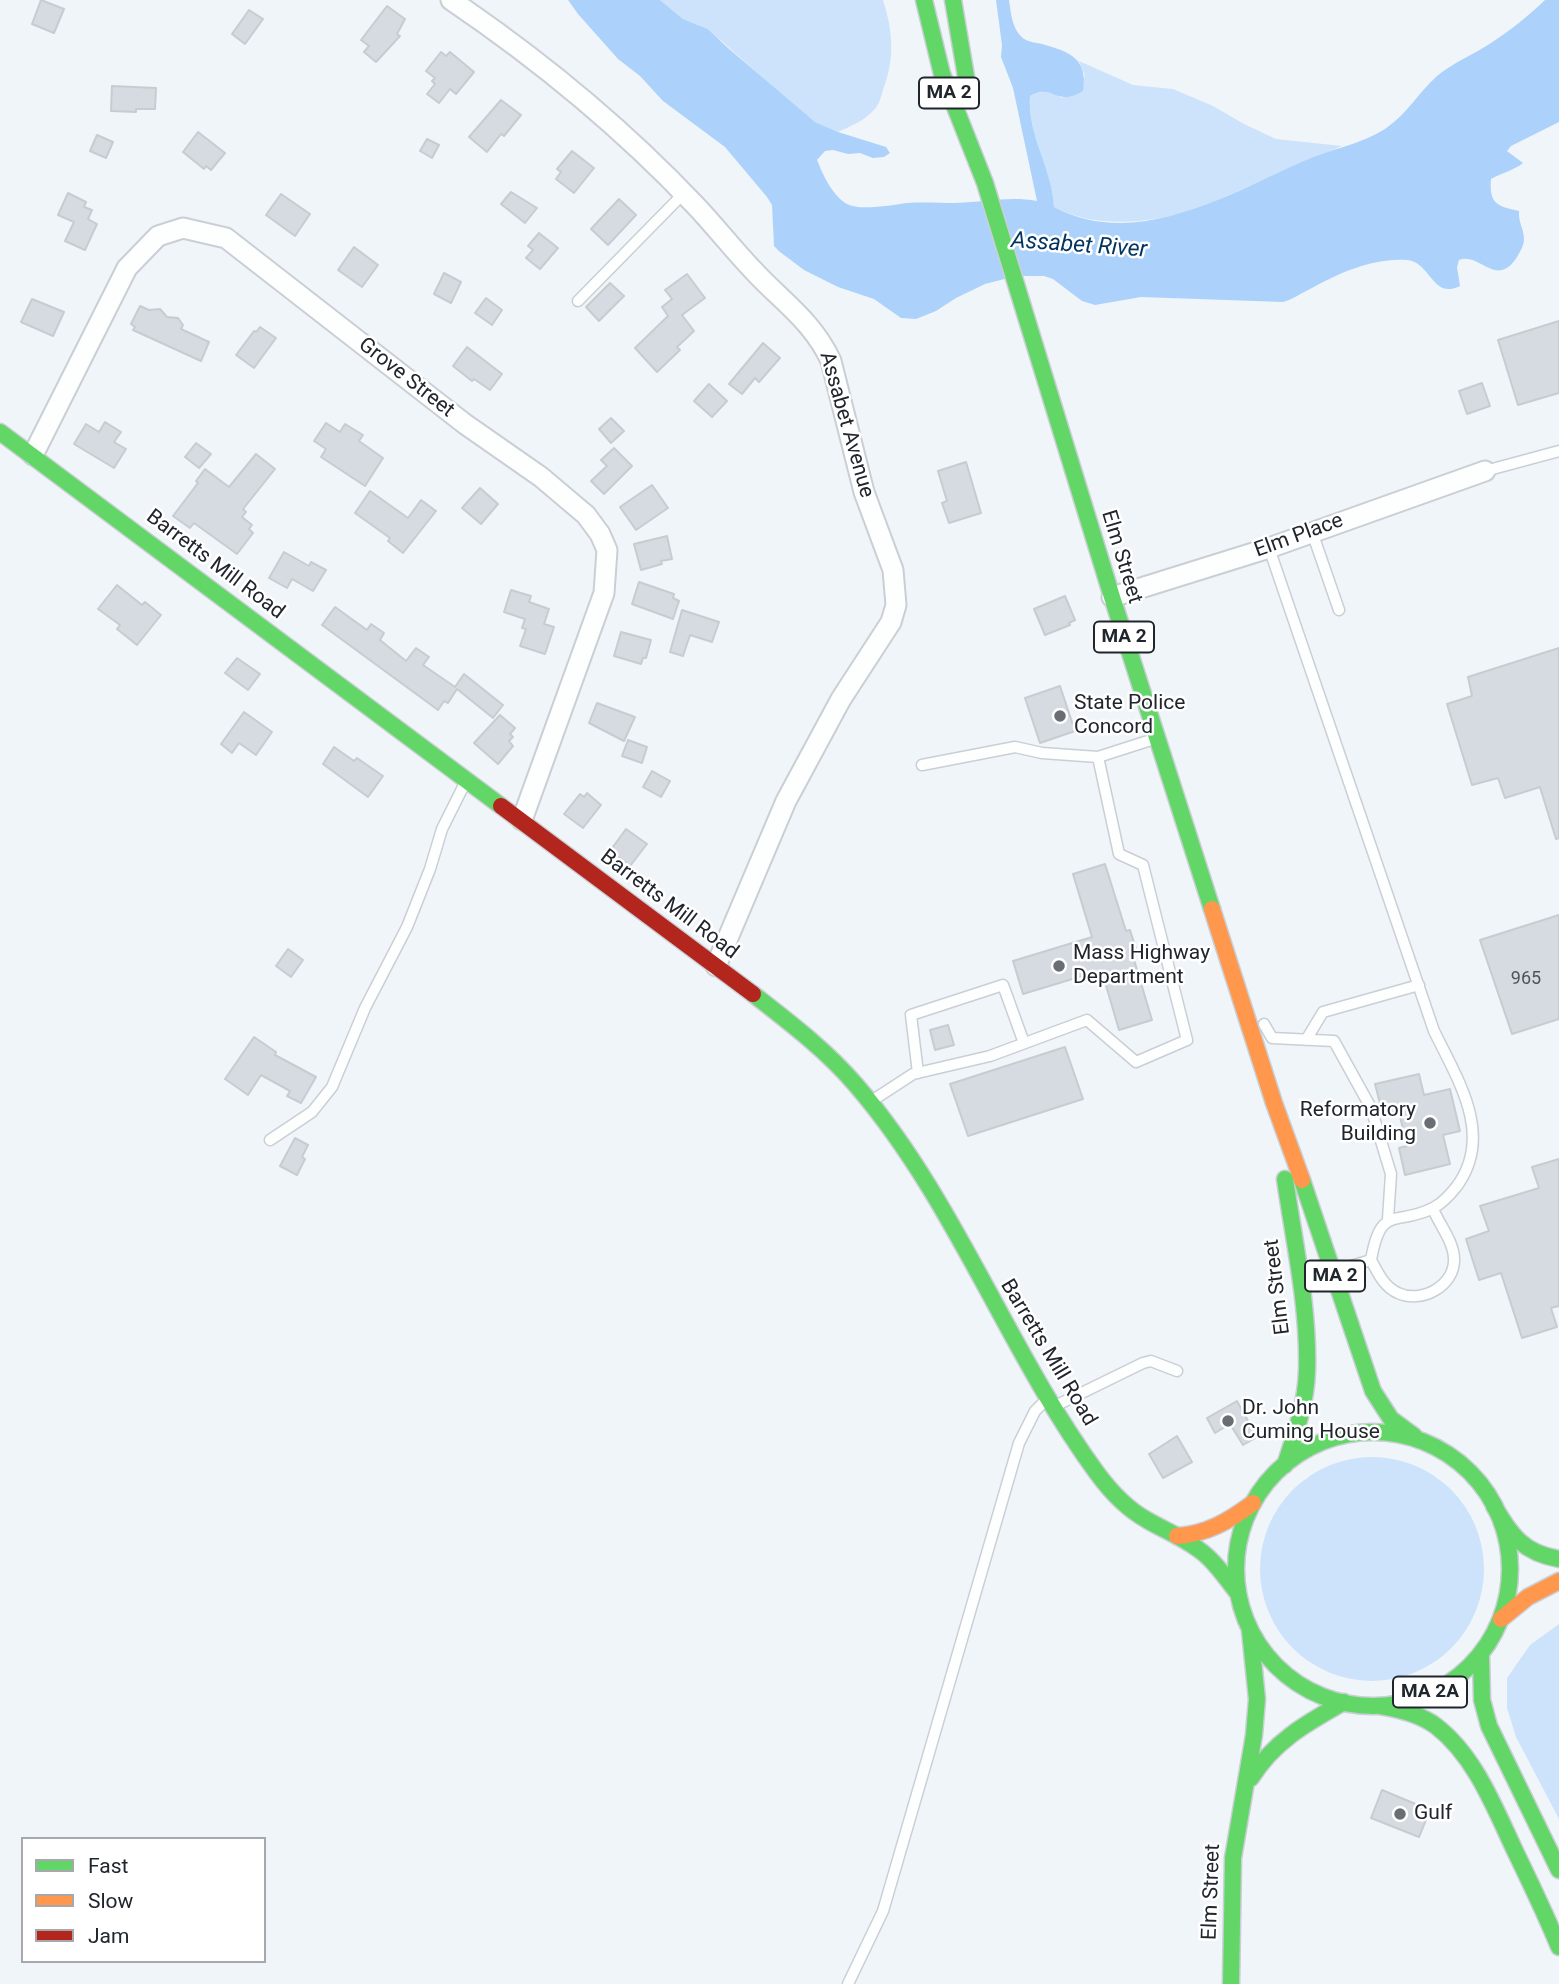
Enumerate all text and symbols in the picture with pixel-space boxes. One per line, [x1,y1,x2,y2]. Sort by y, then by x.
road number: MA 2 [919,78,979,108]
water label: Assabet River [1010,227,1148,265]
street label: Grove Street [353,333,459,423]
street label: Assabet Avenue [813,349,879,501]
street label: Barretts Mill Road [141,505,289,625]
street label: Elm Street [1095,507,1147,607]
street label: Elm Place [1251,508,1347,564]
road number: MA 2 [1094,622,1154,652]
place label: State Police Concord [1074,691,1185,741]
marker: State Police Concord [1052,708,1068,724]
street label: Barretts Mill Road [595,845,743,965]
place label: Mass Highway Department [1073,941,1210,991]
marker: Mass Highway Department [1051,958,1067,974]
house number: 965 [1511,968,1541,990]
place label: Reformatory Building [1300,1098,1416,1148]
marker: Reformatory Building [1422,1115,1438,1131]
street label: Elm Street [1260,1238,1296,1336]
road number: MA 2 [1305,1260,1365,1292]
street label: Barretts Mill Road [994,1275,1102,1431]
place label: Dr. John Cuming House [1242,1396,1380,1446]
marker: Dr. John Cuming House [1220,1413,1236,1429]
road number: MA 2A [1393,1676,1467,1708]
place label: Gulf [1414,1801,1452,1827]
marker: Gulf [1392,1806,1408,1822]
legend [21,1837,266,1963]
street label: Elm Street [1198,1844,1226,1940]
text: Fast [88,1854,128,1878]
text: Slow [88,1889,133,1913]
text: Jam [88,1924,129,1948]

